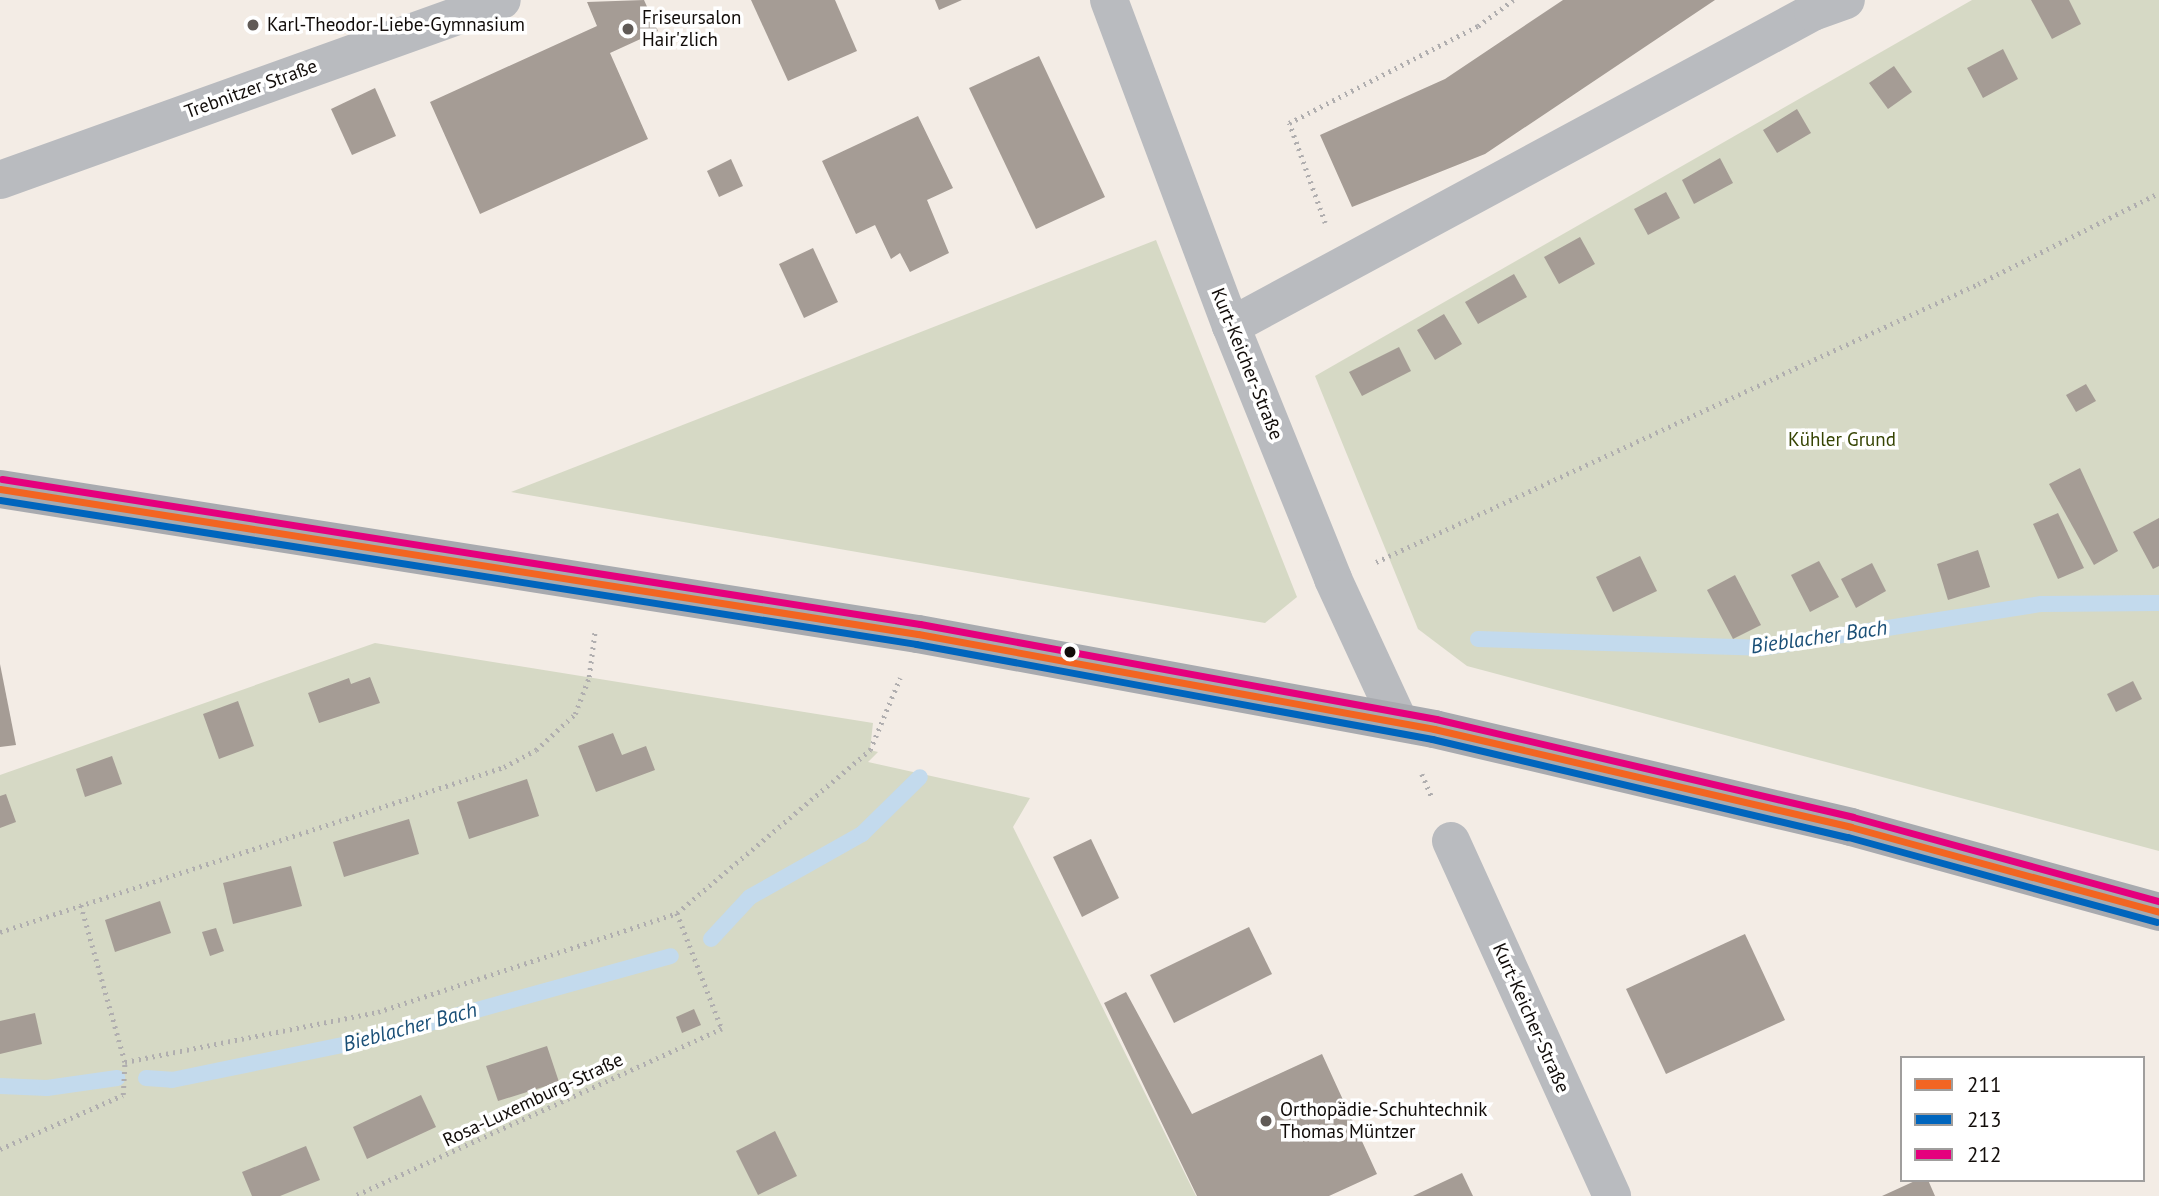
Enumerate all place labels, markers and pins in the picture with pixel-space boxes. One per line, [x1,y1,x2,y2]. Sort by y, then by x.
place label: Friseursalon Hair'zlich [642,7,741,51]
place label: Karl-Theodor-Liebe-Gymnasium [267,14,525,36]
marker: Karl-Theodor-Liebe-Gymnasium [245,17,261,33]
marker: Friseursalon Hair'zlich [620,21,636,37]
unlabelled marker [1063,645,1077,659]
place label: Orthopädie-Schuhtechnik Thomas Müntzer [1280,1099,1487,1143]
marker: Orthopädie-Schuhtechnik Thomas Müntzer [1258,1113,1274,1129]

